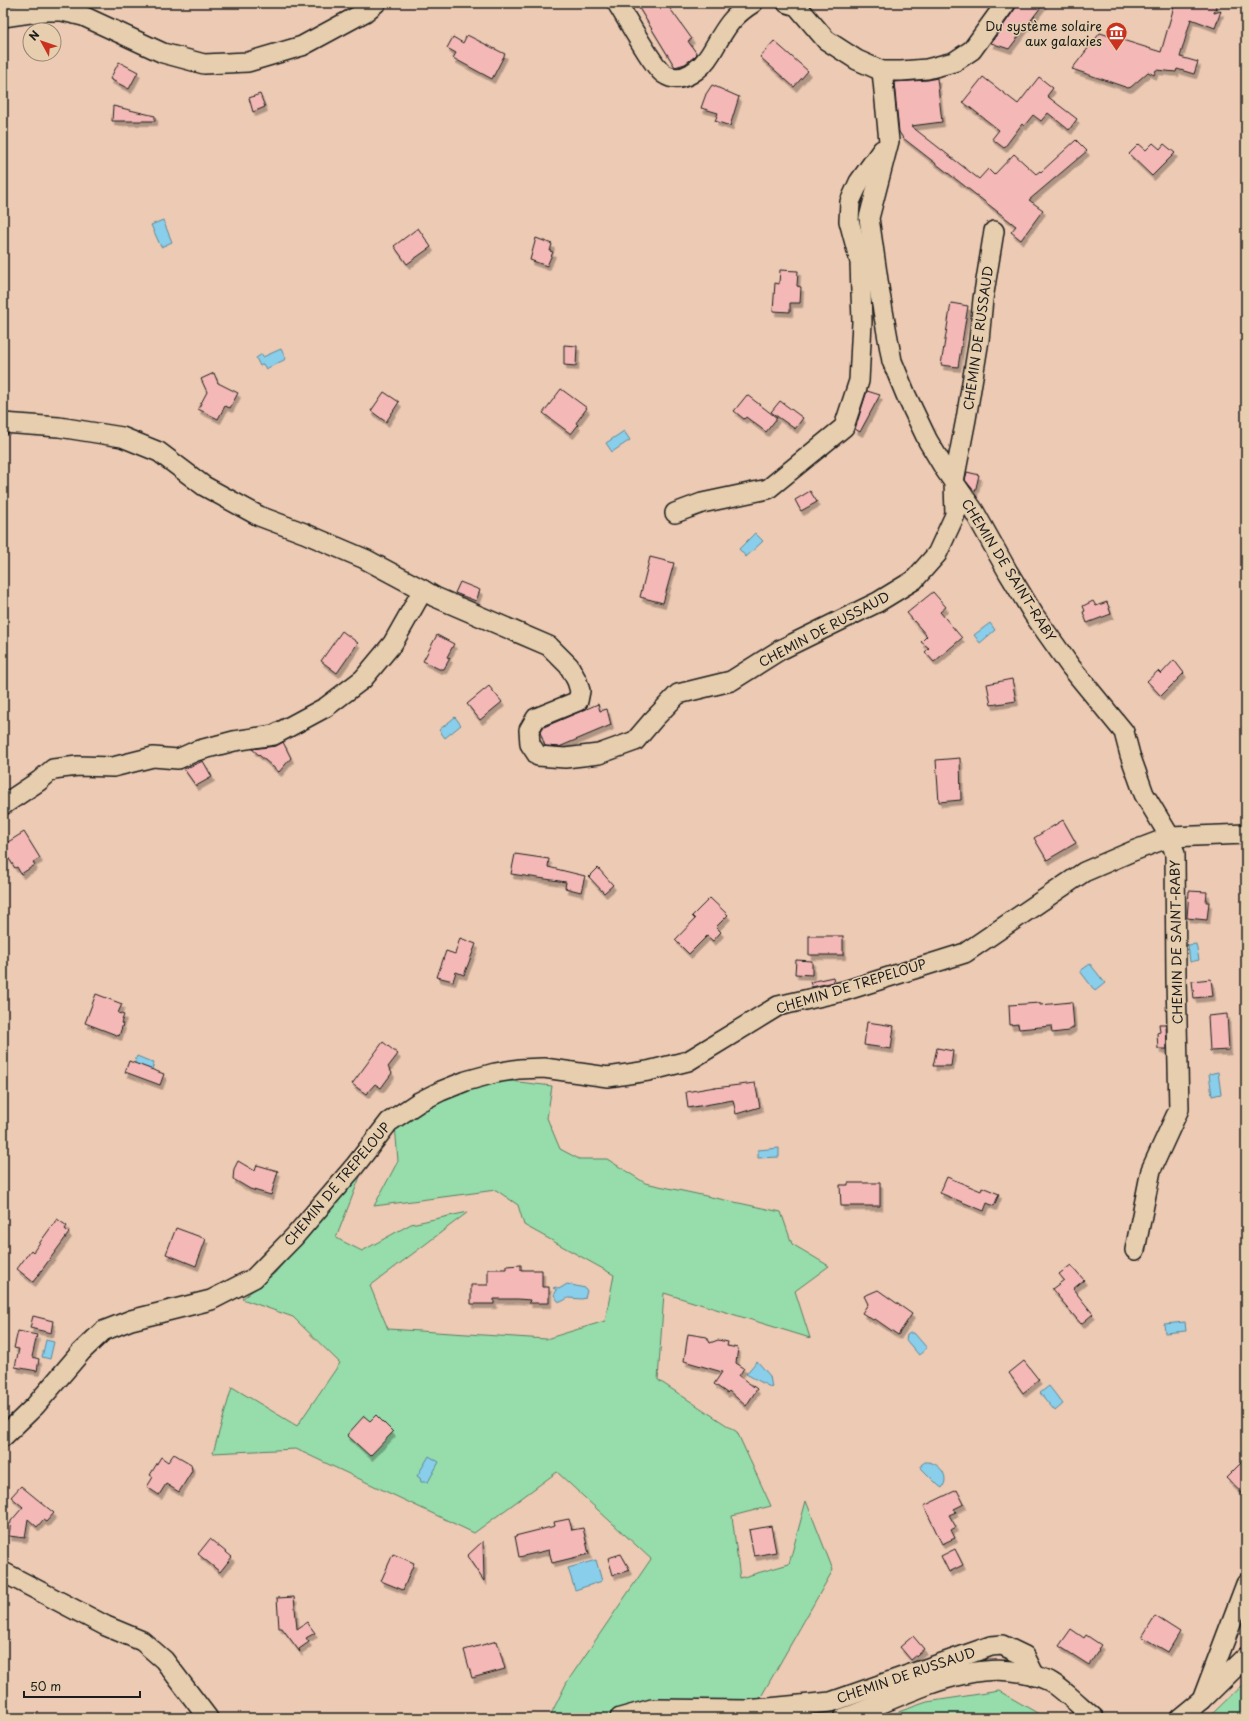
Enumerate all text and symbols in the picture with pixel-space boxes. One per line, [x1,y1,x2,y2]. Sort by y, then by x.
place label: Du système solaire aux galaxies [985,16,1102,50]
museum icon: Du système solaire aux galaxies [1104,20,1130,53]
north arrow [22,22,62,62]
text: N [25,26,43,44]
street label: CHEMIN DE RUSSAUD [958,265,997,411]
street label: CHEMIN DE SAINT-RABY [958,495,1061,645]
street label: CHEMIN DE RUSSAUD [755,586,892,671]
street label: CHEMIN DE SAINT-RABY [1165,859,1186,1025]
street label: CHEMIN DE TREPELOUP [773,954,928,1017]
street label: CHEMIN DE TREPELOUP [279,1118,394,1250]
street label: CHEMIN DE RUSSAUD [834,1642,978,1707]
scale bar [24,1673,140,1699]
text: 50 m [30,1677,61,1695]

